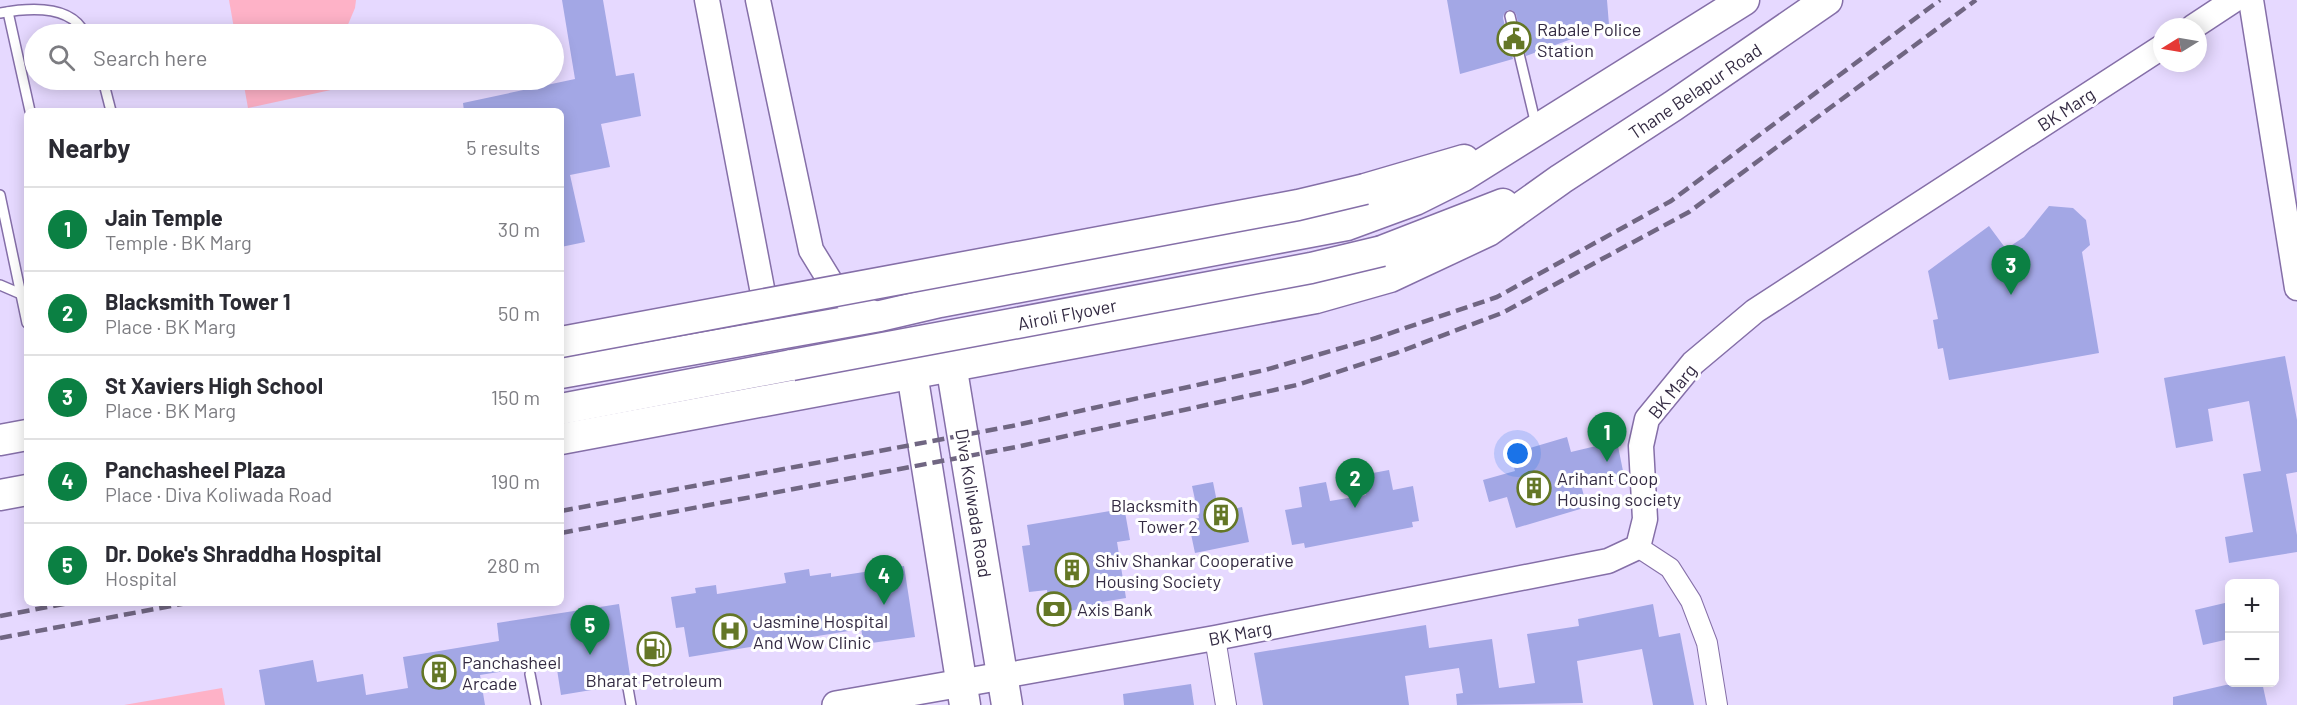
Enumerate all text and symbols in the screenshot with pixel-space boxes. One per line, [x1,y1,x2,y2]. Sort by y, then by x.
place label: Rabale Police Station [1537,18,1641,61]
north arrow [2153,18,2207,72]
public building icon: Rabale Police Station [1496,21,1532,57]
search box [24,24,564,90]
street label: Thane Belapur Road [1624,38,1766,144]
icon: search [45,41,78,74]
text: Search here [93,44,207,70]
street label: BK Marg [2033,82,2099,136]
text: Nearby [48,132,130,163]
text: 5 results [466,135,540,159]
text: Jain Temple [105,204,223,230]
text: 1 [64,217,71,241]
text: 30 m [498,217,540,241]
text: Temple · BK Marg [105,230,252,254]
pin: 3 [1992,246,2030,295]
text: Blacksmith Tower 1 [105,288,291,314]
street label: Airoli Flyover [1016,294,1119,334]
text: 2 [62,301,73,325]
text: 50 m [498,301,540,325]
text: Place · BK Marg [105,314,236,338]
street label: BK Marg [1643,359,1701,423]
text: St Xaviers High School [105,372,323,398]
text: 3 [62,385,73,409]
text: 150 m [491,385,540,409]
text: Place · BK Marg [105,398,236,422]
pin: 1 [1588,412,1626,462]
street label: Diva Koliwada Road [951,427,997,579]
your location [1503,439,1532,468]
text: Panchasheel Plaza [105,456,286,482]
pin: 2 [1336,458,1374,508]
place label: Arihant Coop Housing society [1557,467,1681,510]
text: 4 [61,469,74,493]
text: 190 m [491,469,540,493]
building icon: Arihant Coop Housing society [1516,470,1552,506]
text: Place · Diva Koliwada Road [105,482,332,506]
place label: Blacksmith Tower 2 [1111,494,1198,537]
building icon: Blacksmith Tower 2 [1203,497,1239,533]
text: Dr. Doke's Shraddha Hospital [105,540,381,566]
place label: Shiv Shankar Cooperative Housing Society [1095,549,1294,592]
building icon: Shiv Shankar Cooperative Housing Society [1054,552,1090,588]
text: 5 [62,553,73,577]
text: 280 m [487,553,540,577]
pin: 4 [864,556,904,605]
text: Hospital [105,566,177,590]
map controls [2225,579,2279,687]
button: + [2225,579,2279,633]
bank icon: Axis Bank [1036,591,1072,627]
place label: Axis Bank [1077,598,1152,620]
pin: 5 [570,606,610,655]
place label: Jasmine Hospital And Wow Clinic [753,610,888,653]
hospital icon: Jasmine Hospital And Wow Clinic [712,613,748,649]
street label: BK Marg [1207,616,1273,650]
fuel station icon: Bharat Petroleum [636,631,672,667]
button: − [2225,633,2279,687]
place label: Panchasheel Arcade [462,651,561,694]
building icon: Panchasheel Arcade [421,654,457,690]
place label: Bharat Petroleum [586,669,722,691]

